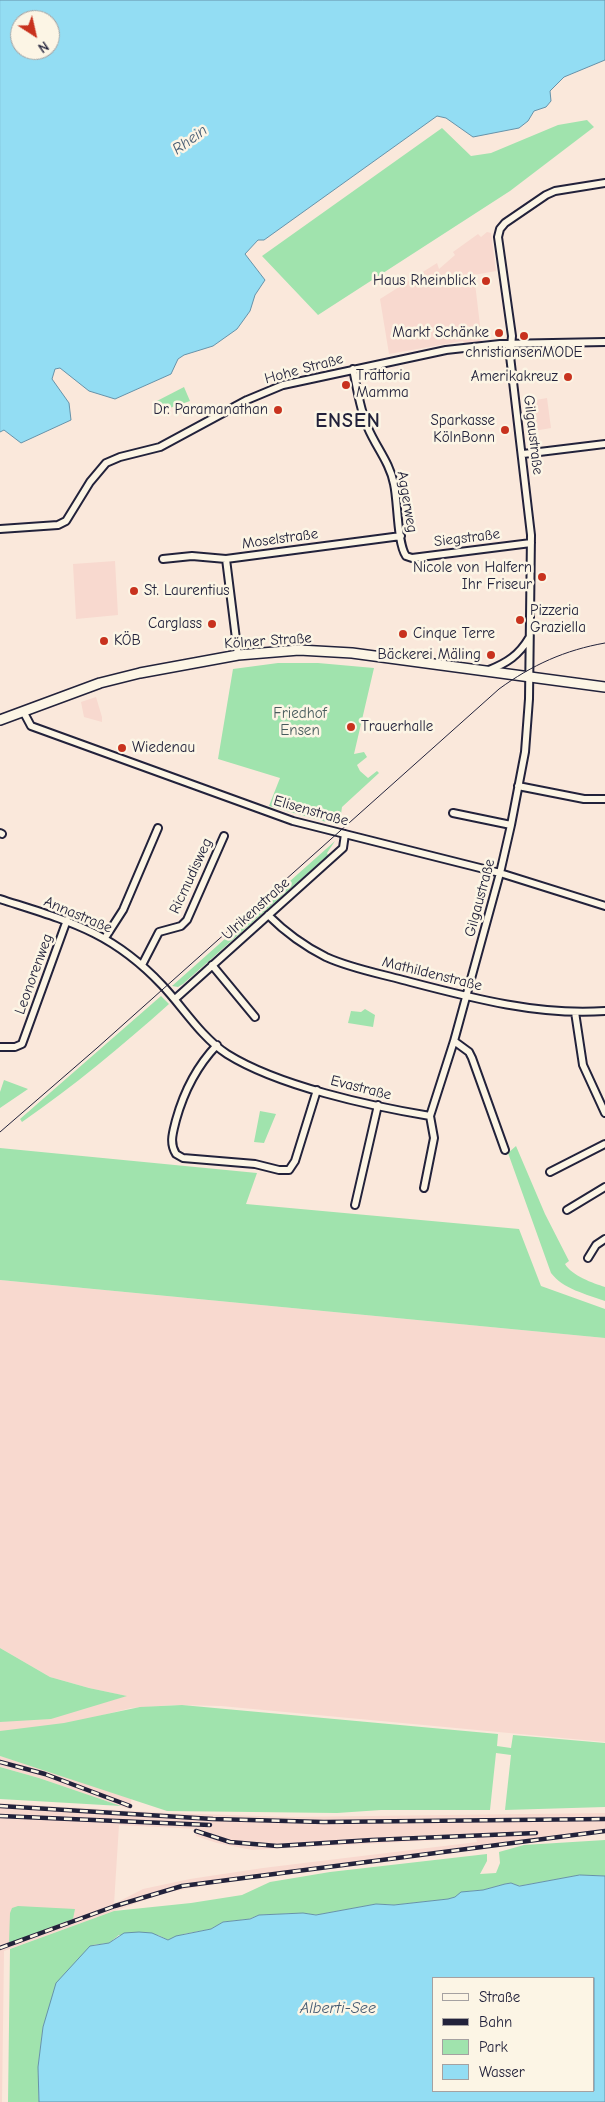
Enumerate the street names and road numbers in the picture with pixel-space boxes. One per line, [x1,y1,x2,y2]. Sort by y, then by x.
street label: Hohe Straße [263,350,345,388]
street label: Gilgaustraße [519,394,547,476]
street label: Aggerweg [393,470,421,534]
street label: Moselstraße [241,525,319,553]
street label: Siegstraße [433,525,501,551]
street label: Kölner Straße [224,629,312,653]
street label: Elisenstraße [271,792,351,830]
street label: Ricmudisweg [166,835,216,917]
street label: Gilgaustraße [461,857,499,939]
street label: Ulrikenstraße [218,874,294,944]
street label: Annastraße [41,893,115,937]
street label: Leonorenweg [11,931,57,1017]
street label: Mathildenstraße [380,953,484,995]
street label: Evastraße [329,1072,393,1104]

